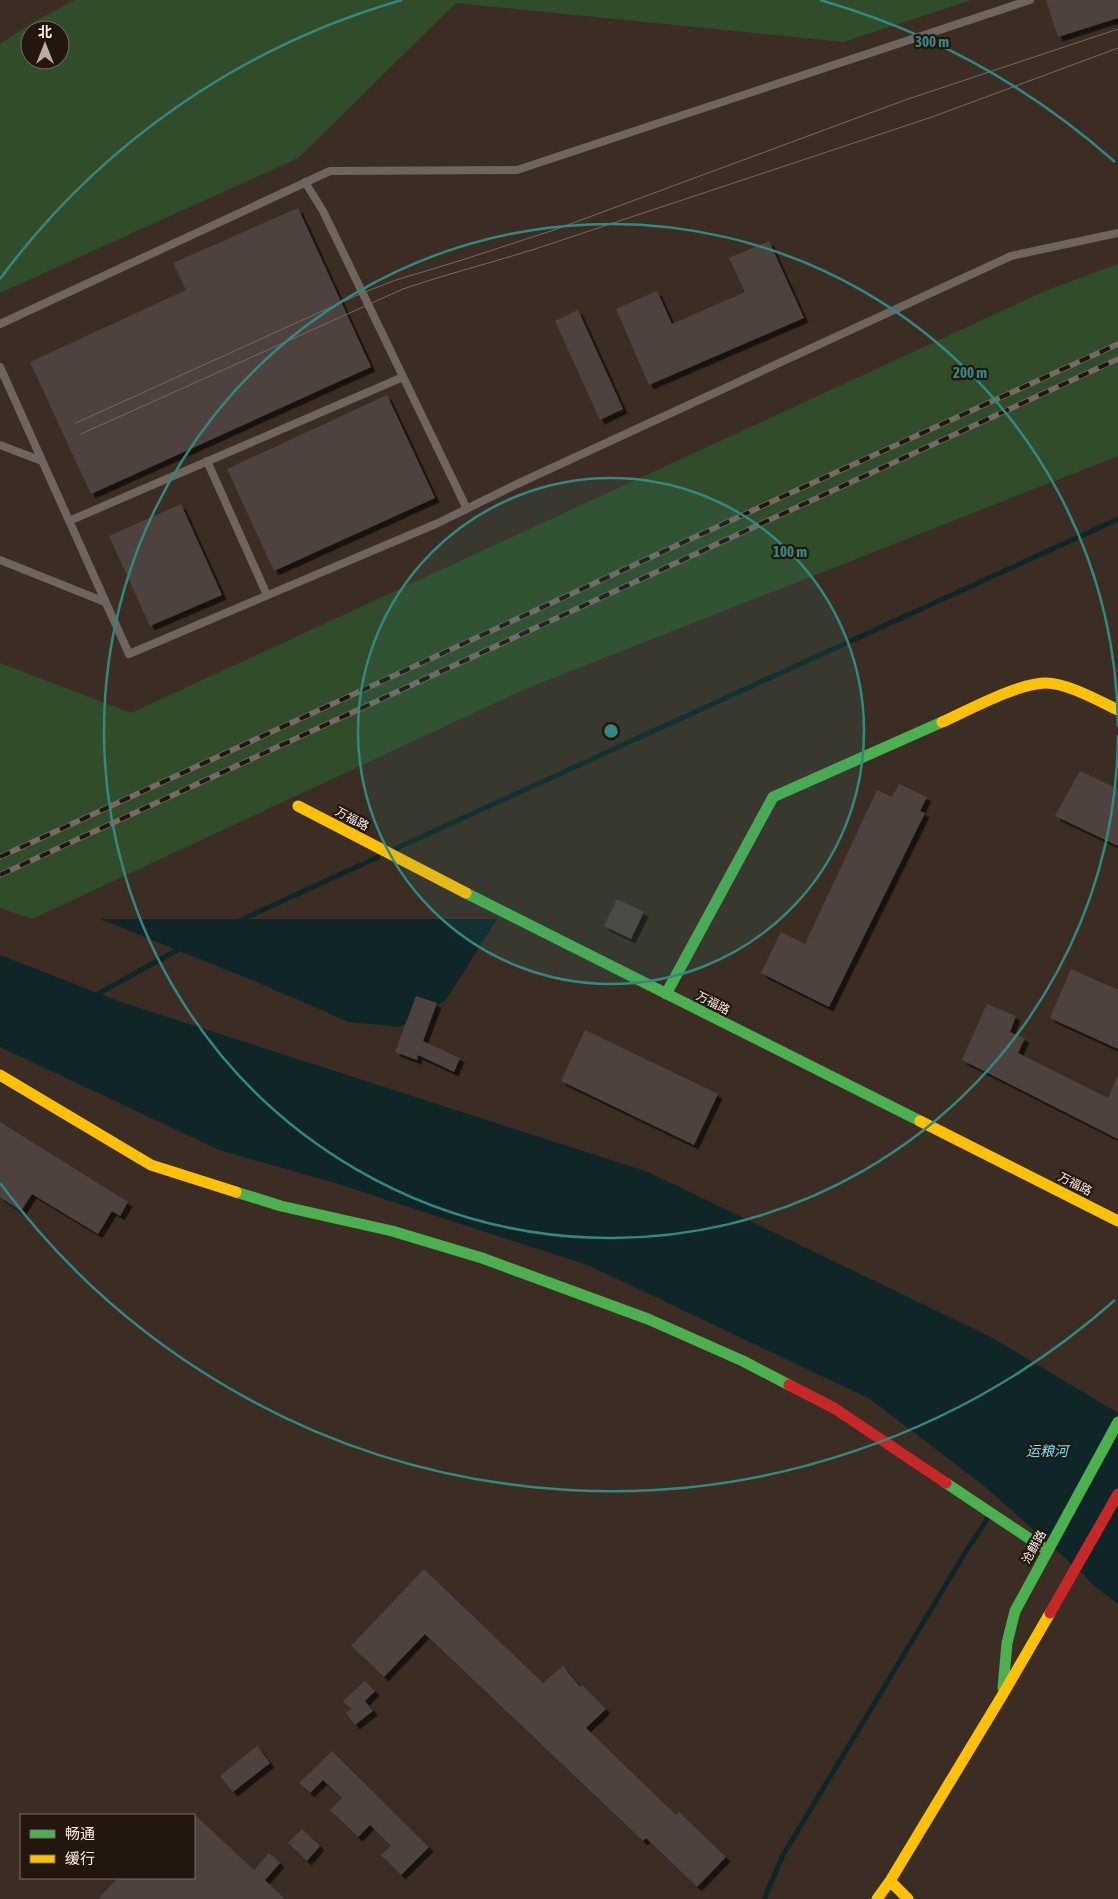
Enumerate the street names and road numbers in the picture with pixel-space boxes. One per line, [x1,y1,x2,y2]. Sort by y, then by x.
street label: 万福路 [333,804,371,834]
street label: 万福路 [694,989,732,1017]
street label: 万福路 [1056,1170,1094,1198]
street label: 沧麒路 [1019,1528,1049,1566]

